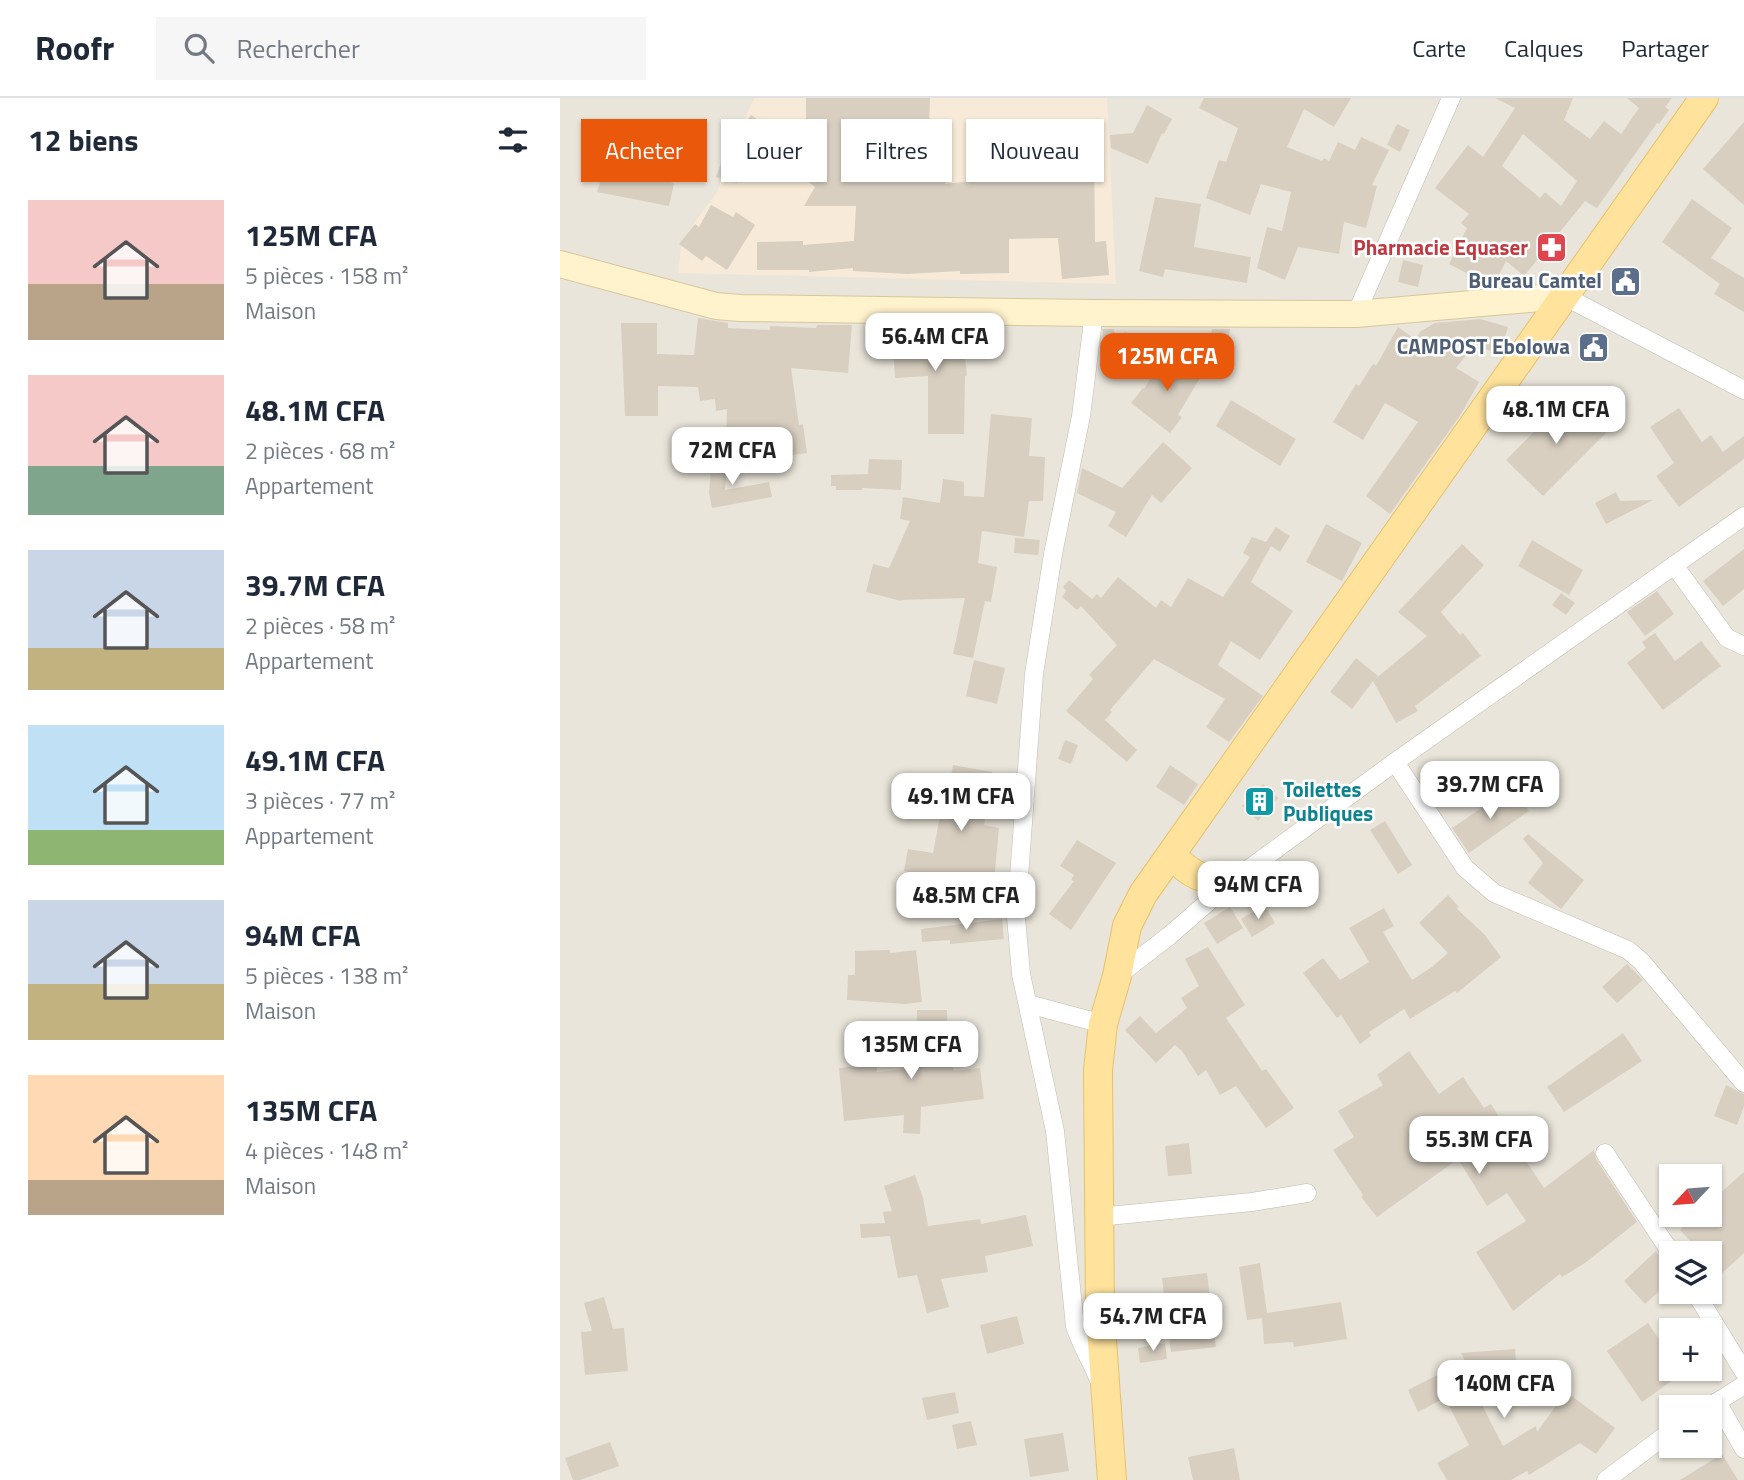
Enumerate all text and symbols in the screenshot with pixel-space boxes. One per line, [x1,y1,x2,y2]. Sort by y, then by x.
search box [156,17,646,80]
text: Roofr [35,23,114,73]
icon: search [180,29,218,67]
text: Rechercher [236,29,360,68]
text: Carte [1412,30,1466,66]
text: Calques [1504,30,1583,66]
text: Partager [1621,30,1709,66]
text: 12 biens [28,117,138,163]
chip: Acheter [581,119,707,182]
chip: Louer [721,119,827,182]
chip: Filtres [841,119,952,182]
chip: Nouveau [966,119,1104,182]
icon: filters [494,121,532,159]
text: 125M CFA [245,212,377,258]
icon: home [84,228,168,312]
place label: Pharmacie Equaser [1353,231,1528,263]
pharmacy icon: Pharmacie Equaser [1534,231,1568,265]
text: 5 pièces · 158 m² [245,258,408,293]
place label: Bureau Camtel [1468,264,1602,296]
public building icon: Bureau Camtel [1608,264,1642,298]
text: Maison [245,293,316,328]
pin: 56.4M CFA [855,314,1015,373]
text: 56.4M CFA [881,318,989,353]
place label: CAMPOST Ebolowa [1397,330,1570,362]
public building icon: CAMPOST Ebolowa [1576,330,1610,364]
pin: 125M CFA [1095,334,1239,393]
text: 125M CFA [1116,338,1218,373]
pin: 48.1M CFA [1476,386,1636,446]
text: 48.1M CFA [245,387,385,433]
text: 48.1M CFA [1502,391,1610,426]
icon: home [84,403,168,487]
pin: 72M CFA [667,428,797,487]
text: 72M CFA [688,432,776,467]
text: 2 pièces · 68 m² [245,433,396,468]
text: Appartement [245,468,373,503]
text: 39.7M CFA [245,562,385,608]
icon: home [84,578,168,662]
text: 2 pièces · 58 m² [245,608,396,643]
text: Appartement [245,643,373,678]
text: 49.1M CFA [245,737,385,783]
icon: home [84,753,168,837]
pin: 39.7M CFA [1410,762,1570,821]
text: 39.7M CFA [1436,766,1544,801]
place label: Toilettes Publiques [1283,773,1373,829]
pin: 49.1M CFA [881,774,1041,833]
text: 49.1M CFA [907,778,1015,813]
text: 3 pièces · 77 m² [245,783,396,818]
building icon: Toilettes Publiques [1243,785,1277,819]
text: Appartement [245,818,373,853]
pin: 94M CFA [1193,862,1323,921]
text: 94M CFA [1214,866,1302,901]
pin: 48.5M CFA [886,872,1046,932]
text: 48.5M CFA [912,877,1020,912]
text: 94M CFA [245,912,361,958]
icon: home [84,928,168,1012]
text: 5 pièces · 138 m² [245,958,408,993]
text: Maison [245,993,316,1028]
pin: 135M CFA [839,1021,983,1081]
text: 135M CFA [860,1026,962,1061]
text: 135M CFA [245,1087,377,1133]
icon: home [84,1103,168,1187]
pin: 55.3M CFA [1399,1116,1559,1176]
text: 55.3M CFA [1425,1121,1533,1156]
text: 4 pièces · 148 m² [245,1133,408,1168]
north arrow [1659,1164,1722,1227]
map controls [1659,1164,1722,1458]
text: Maison [245,1168,316,1203]
button: layers [1659,1241,1722,1304]
pin: 54.7M CFA [1073,1294,1233,1353]
text: 54.7M CFA [1099,1298,1207,1333]
button: + [1659,1318,1722,1381]
pin: 140M CFA [1432,1360,1576,1420]
text: 140M CFA [1453,1365,1555,1400]
button: − [1659,1395,1722,1458]

